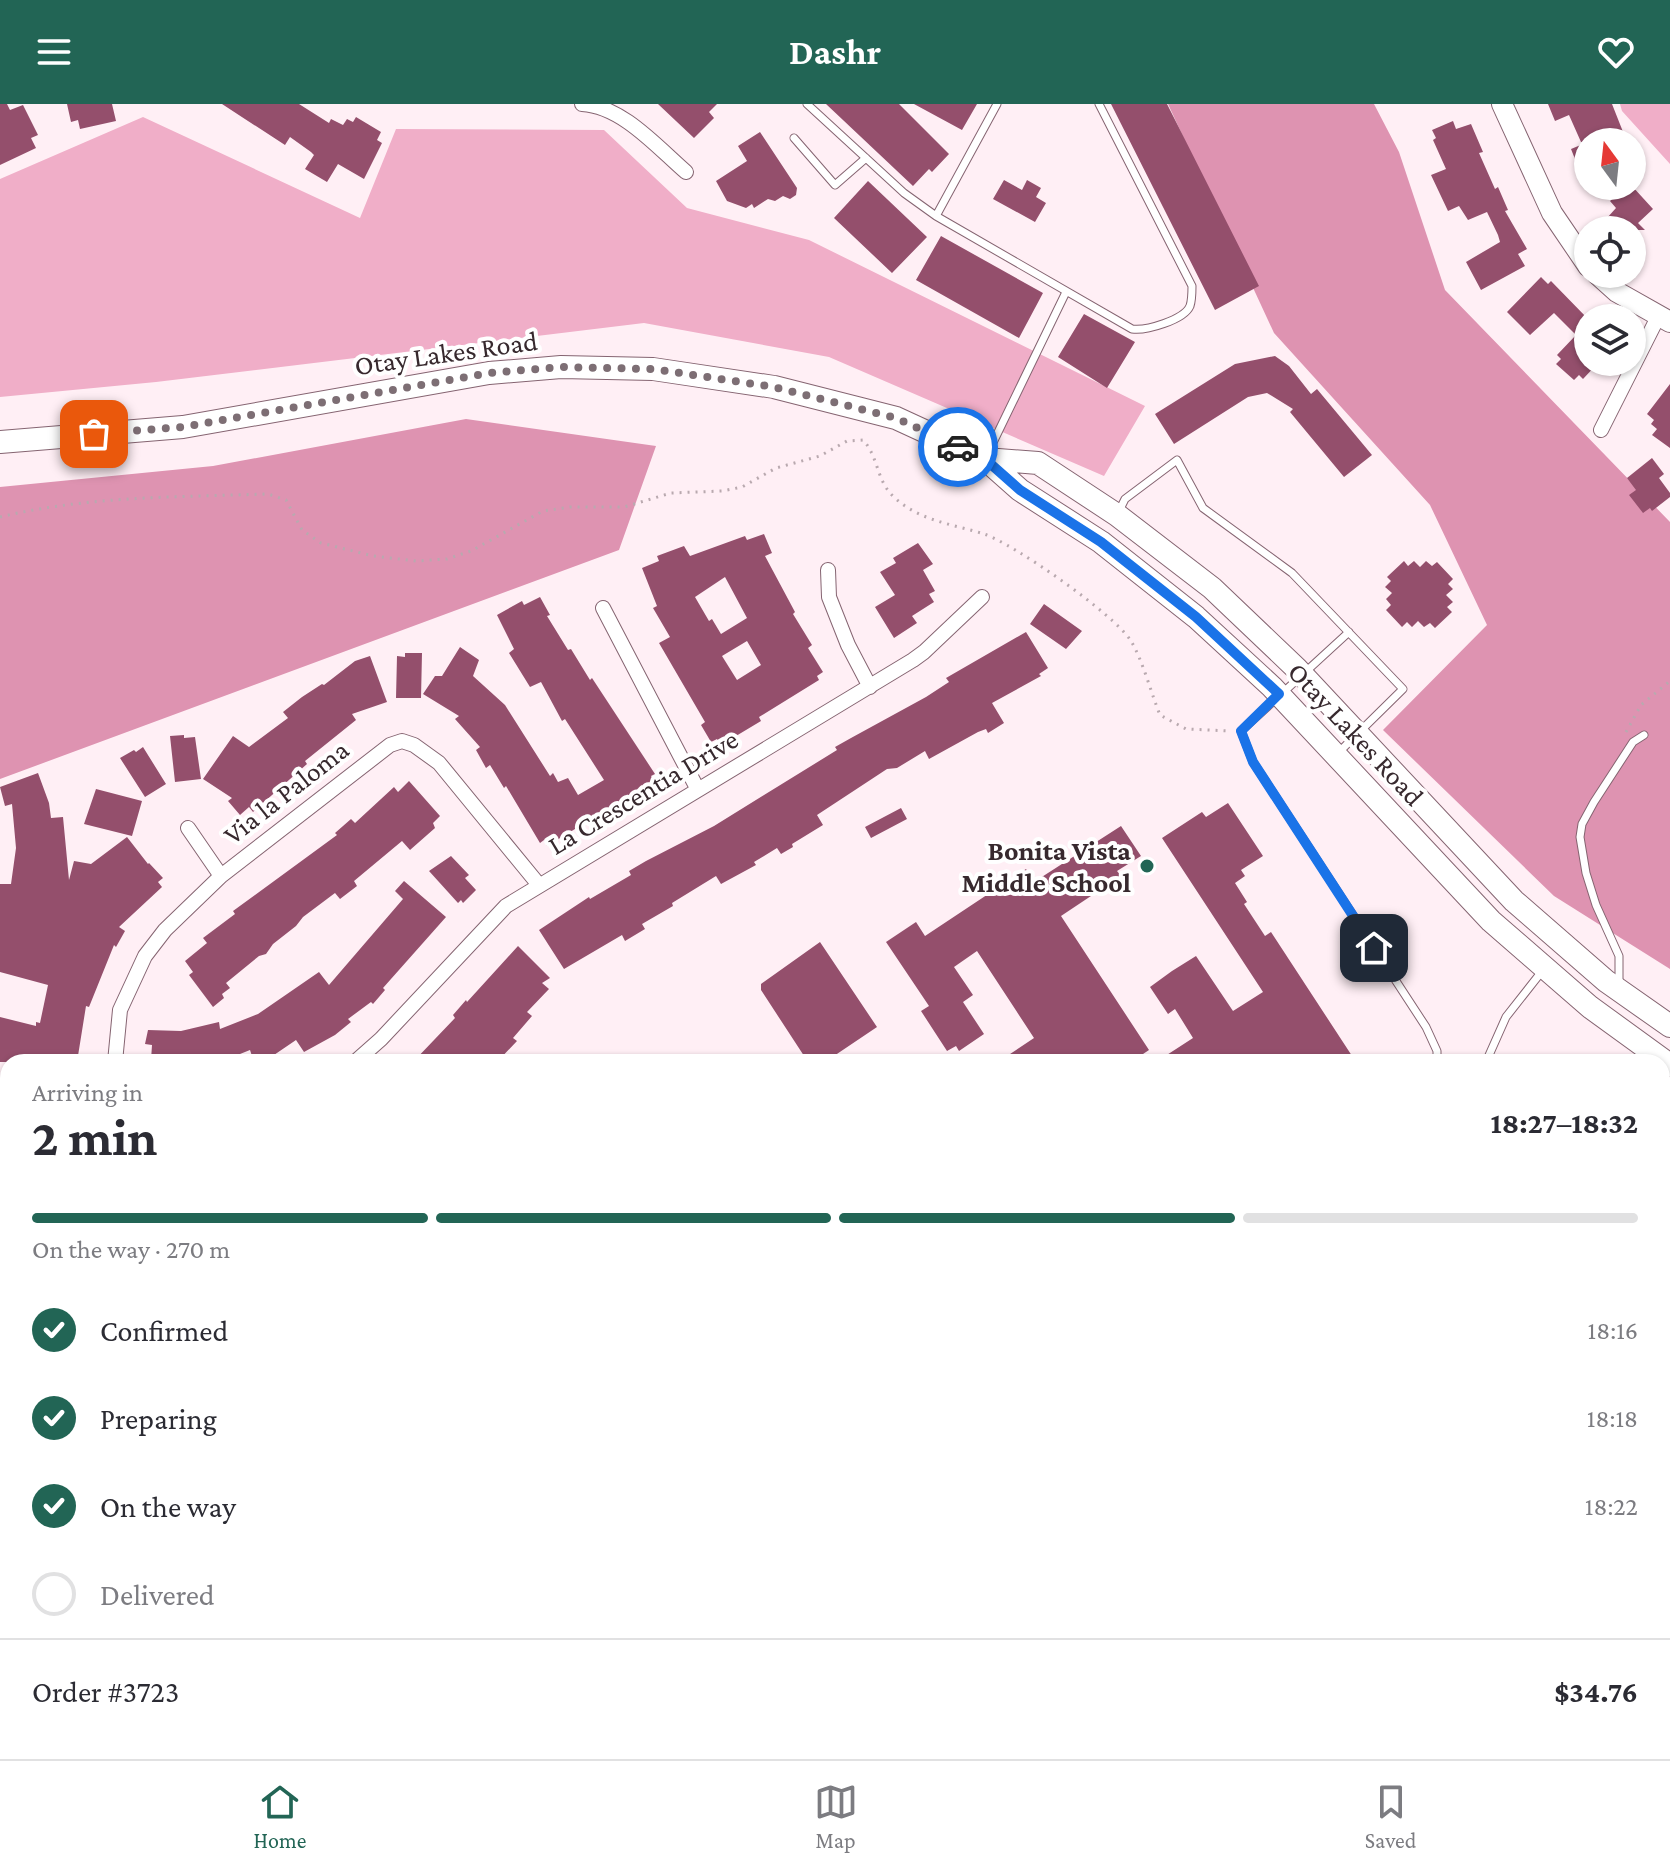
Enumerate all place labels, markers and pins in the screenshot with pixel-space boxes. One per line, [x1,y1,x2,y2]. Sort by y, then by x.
pin [60,400,128,468]
place label: Bonita Vista Middle School [962,835,1131,898]
marker: Bonita Vista Middle School [1138,857,1156,875]
pin [1340,914,1408,982]

